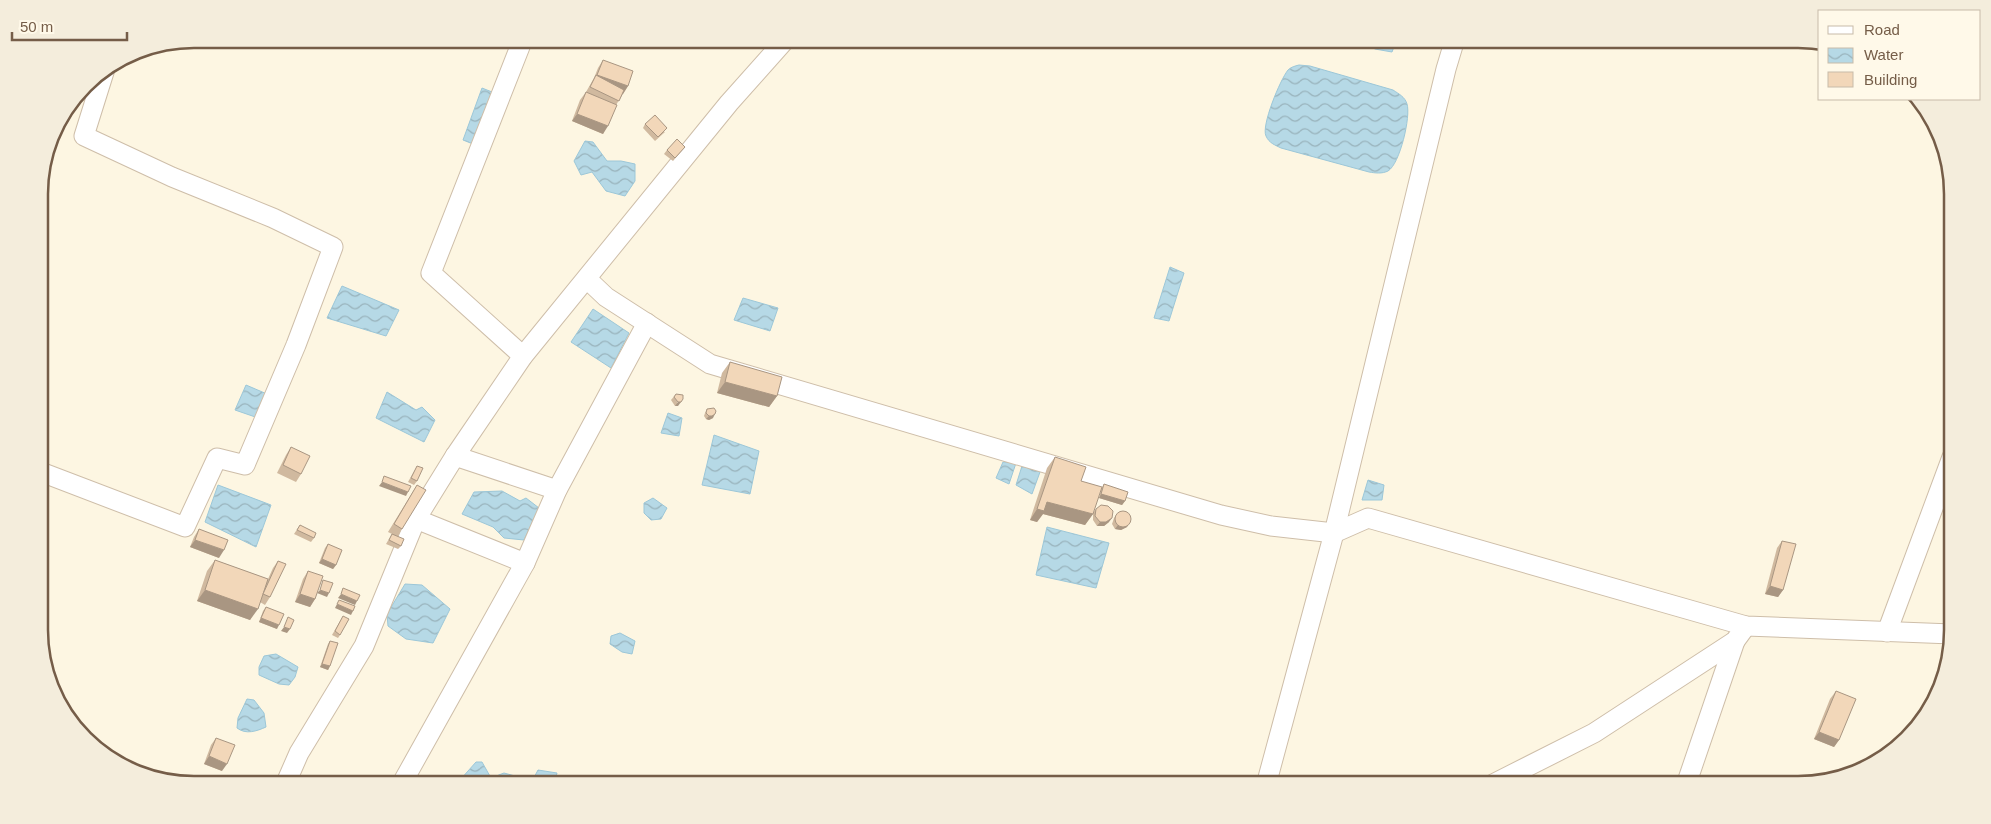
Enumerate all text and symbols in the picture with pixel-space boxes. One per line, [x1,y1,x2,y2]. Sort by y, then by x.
scale bar [12,10,128,42]
legend [1818,10,1981,100]
text: 50 m [20,18,53,35]
text: Road [1864,21,1900,38]
text: Water [1864,46,1903,63]
text: Building [1864,71,1917,88]

